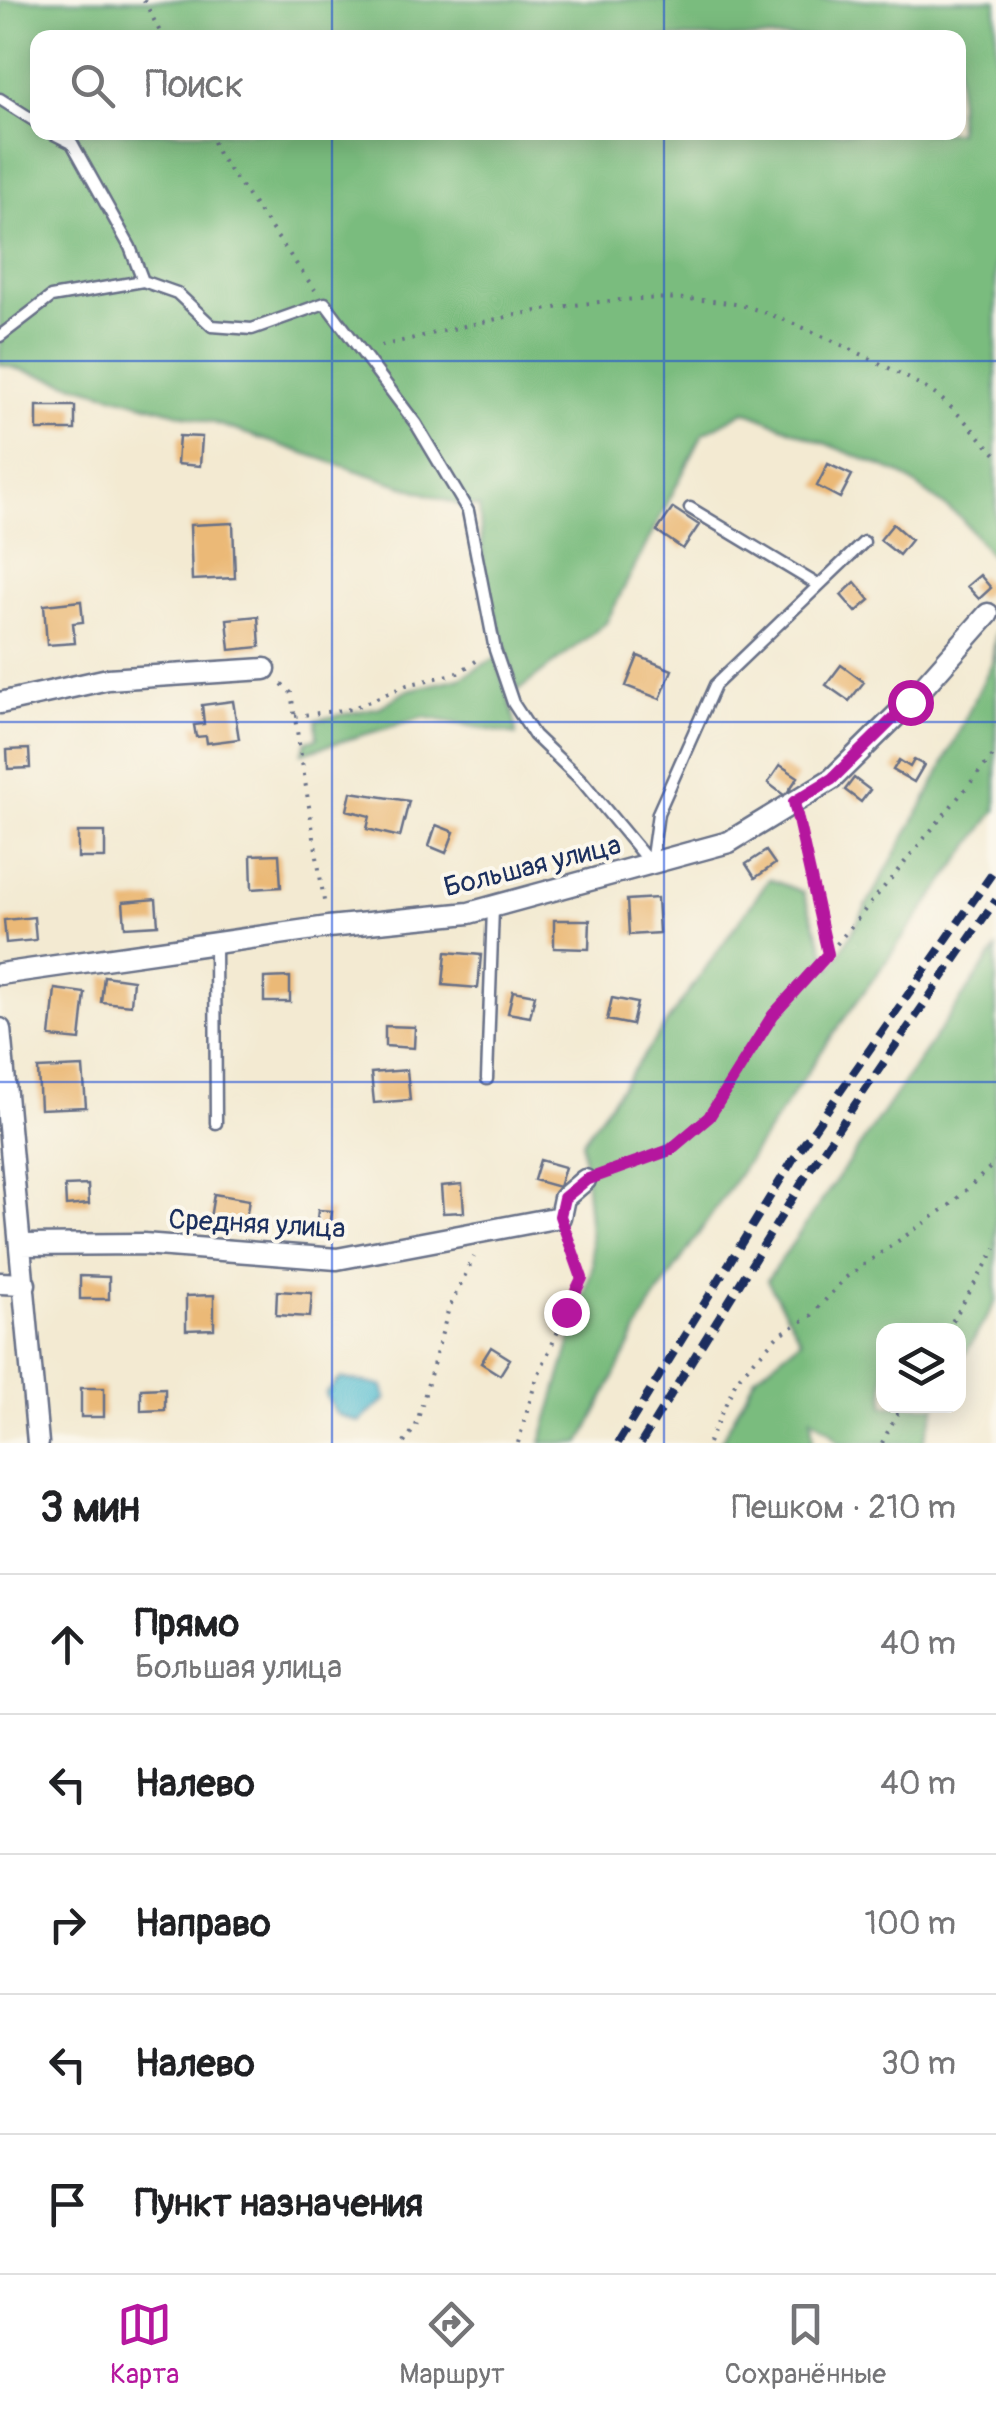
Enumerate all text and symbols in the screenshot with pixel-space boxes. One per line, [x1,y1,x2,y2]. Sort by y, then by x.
search box [30,30,966,140]
icon: search [65,58,120,113]
text: Поиск [145,61,244,109]
route start [888,680,934,726]
street label: Большая улица [440,828,625,905]
street label: Средняя улица [168,1202,346,1247]
route end [544,1290,590,1336]
map controls [876,1323,966,1413]
button: layers [876,1323,966,1413]
text: 3 мин [40,1482,140,1534]
text: Пешком · 210 m [732,1488,956,1528]
text: Прямо [135,1600,239,1648]
icon: ahead [40,1617,95,1672]
text: 40 m [880,1624,956,1664]
text: Большая улица [135,1648,342,1688]
icon: left [40,1757,95,1812]
text: Налево [135,1760,255,1808]
text: 40 m [880,1764,956,1804]
icon: right [40,1897,95,1952]
text: Направо [135,1900,271,1948]
text: 100 m [864,1904,956,1944]
icon: left [40,2037,95,2092]
text: Налево [135,2040,255,2088]
text: 30 m [881,2044,956,2084]
icon: arrive [40,2177,95,2232]
text: Пункт назначения [135,2180,423,2228]
tab: Карта [110,2297,179,2392]
tab: Маршрут [399,2297,505,2392]
tab: Сохранённые [725,2297,886,2392]

